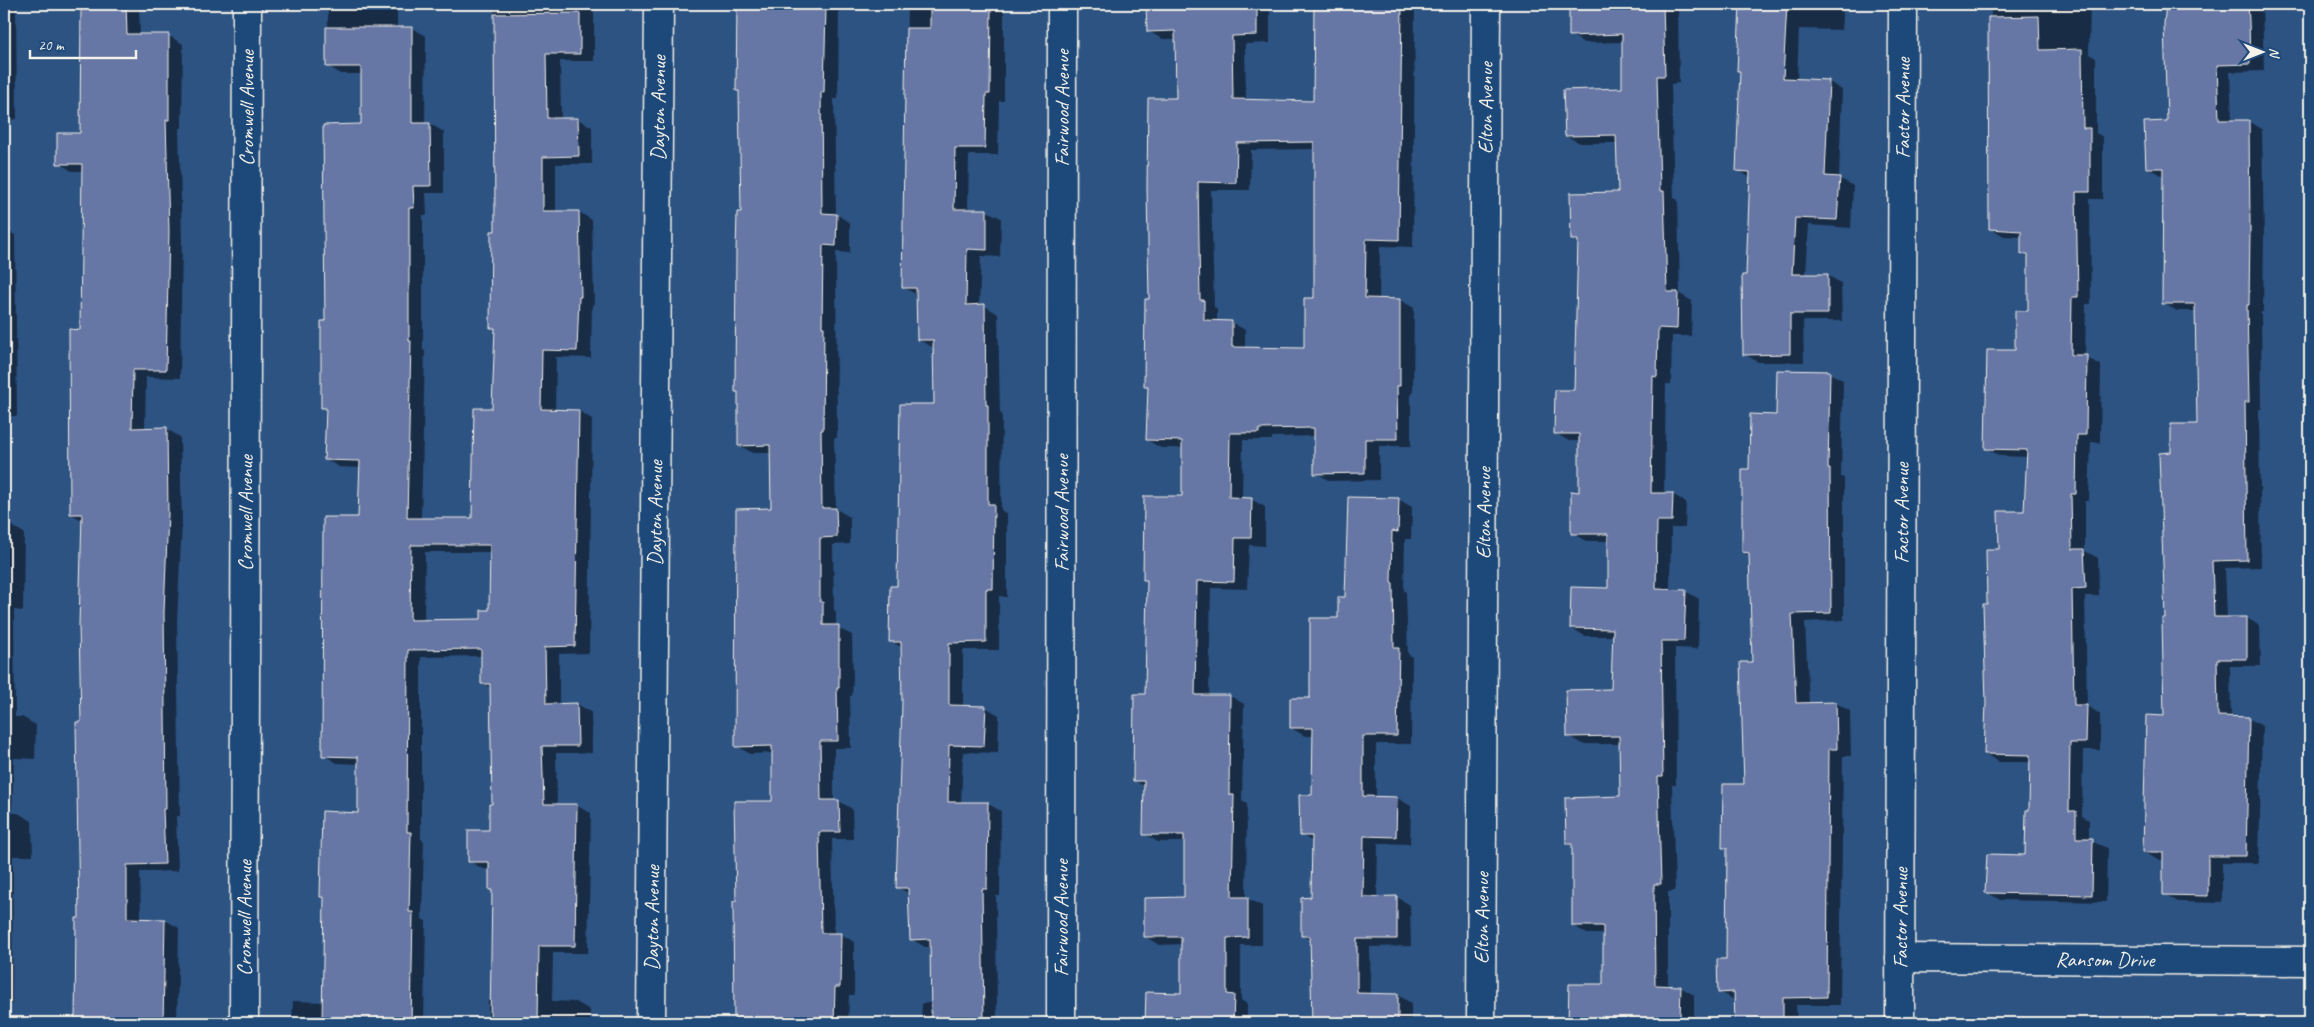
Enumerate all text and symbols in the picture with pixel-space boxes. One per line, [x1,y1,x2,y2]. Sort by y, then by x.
scale bar [30,28,136,60]
north arrow [2236,28,2286,78]
text: 20 m [38,36,65,55]
street label: Fairwood Avenue [1049,47,1075,166]
text: N [2266,48,2283,59]
street label: Cromwell Avenue [234,49,260,166]
street label: Dayton Avenue [645,54,672,161]
street label: Factor Avenue [1890,56,1916,158]
street label: Elton Avenue [1472,60,1499,154]
street label: Fairwood Avenue [1048,452,1075,571]
street label: Cromwell Avenue [232,454,259,571]
street label: Dayton Avenue [642,459,668,566]
street label: Factor Avenue [1888,461,1915,563]
street label: Elton Avenue [1470,465,1497,559]
street label: Fairwood Avenue [1048,857,1074,976]
street label: Cromwell Avenue [231,859,257,976]
street label: Dayton Avenue [638,864,665,971]
street label: Factor Avenue [1887,866,1913,968]
street label: Elton Avenue [1468,870,1495,964]
street label: Ransom Drive [2055,946,2157,973]

